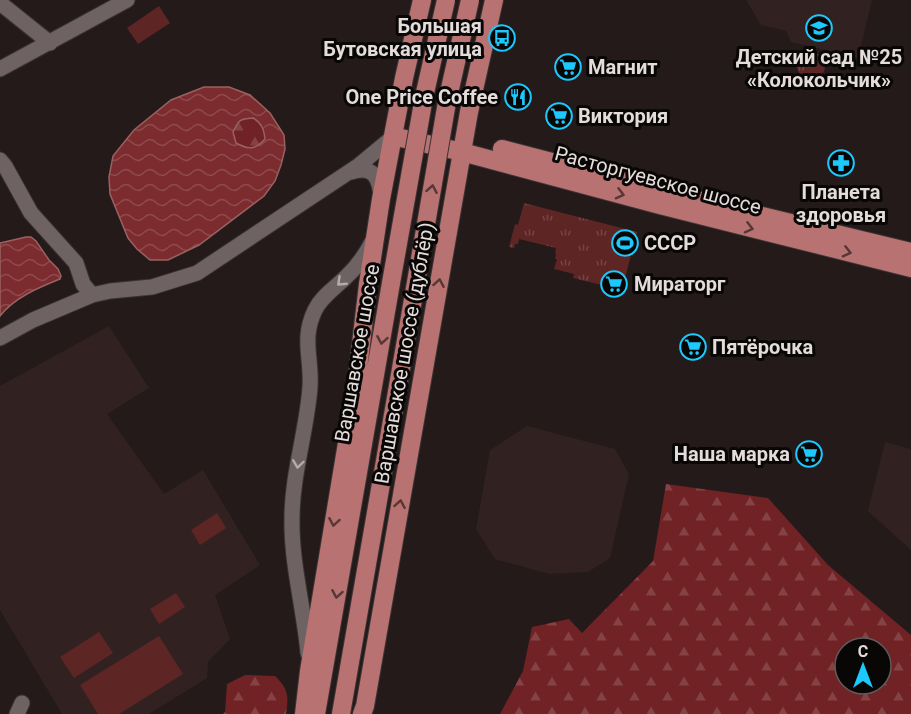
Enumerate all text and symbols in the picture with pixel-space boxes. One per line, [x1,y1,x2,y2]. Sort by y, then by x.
school or university icon: Детский сад №25 «Колокольчик» [804,13,834,43]
place label: Большая Бутовская улица [323,14,482,61]
bus stop icon: Большая Бутовская улица [487,23,517,53]
place label: Детский сад №25 «Колокольчик» [736,45,902,92]
supermarket icon: Магнит [553,52,583,82]
place label: Магнит [588,55,657,79]
restaurant icon: One Price Coffee [503,82,533,112]
place label: One Price Coffee [345,85,498,109]
supermarket icon: Виктория [544,101,574,131]
place label: Виктория [578,104,668,128]
street label: Расторгуевское шоссе [552,141,764,219]
pharmacy icon: Планета здоровья [826,148,856,178]
place label: Планета здоровья [796,180,886,227]
one-way arrow [425,184,438,194]
one-way arrow [614,187,625,199]
street label: Варшавское шоссе (дублёр) [369,220,439,486]
one-way arrow [744,220,754,233]
sports icon: СССР [610,228,640,258]
place label: СССР [644,231,696,255]
one-way arrow [842,245,852,258]
street label: Варшавское шоссе [330,262,384,444]
supermarket icon: Мираторг [599,269,629,299]
place label: Мираторг [634,272,726,296]
one-way arrow [337,275,347,286]
one-way arrow [433,278,445,288]
supermarket icon: Пятёрочка [678,332,708,362]
place label: Пятёрочка [712,335,814,359]
one-way arrow [376,336,388,345]
supermarket icon: Наша марка [794,439,824,469]
place label: Наша марка [674,442,790,466]
one-way arrow [293,460,305,469]
one-way arrow [394,499,406,508]
one-way arrow [328,516,341,526]
one-way arrow [332,590,344,599]
north arrow [833,636,893,696]
text: С [858,642,868,661]

